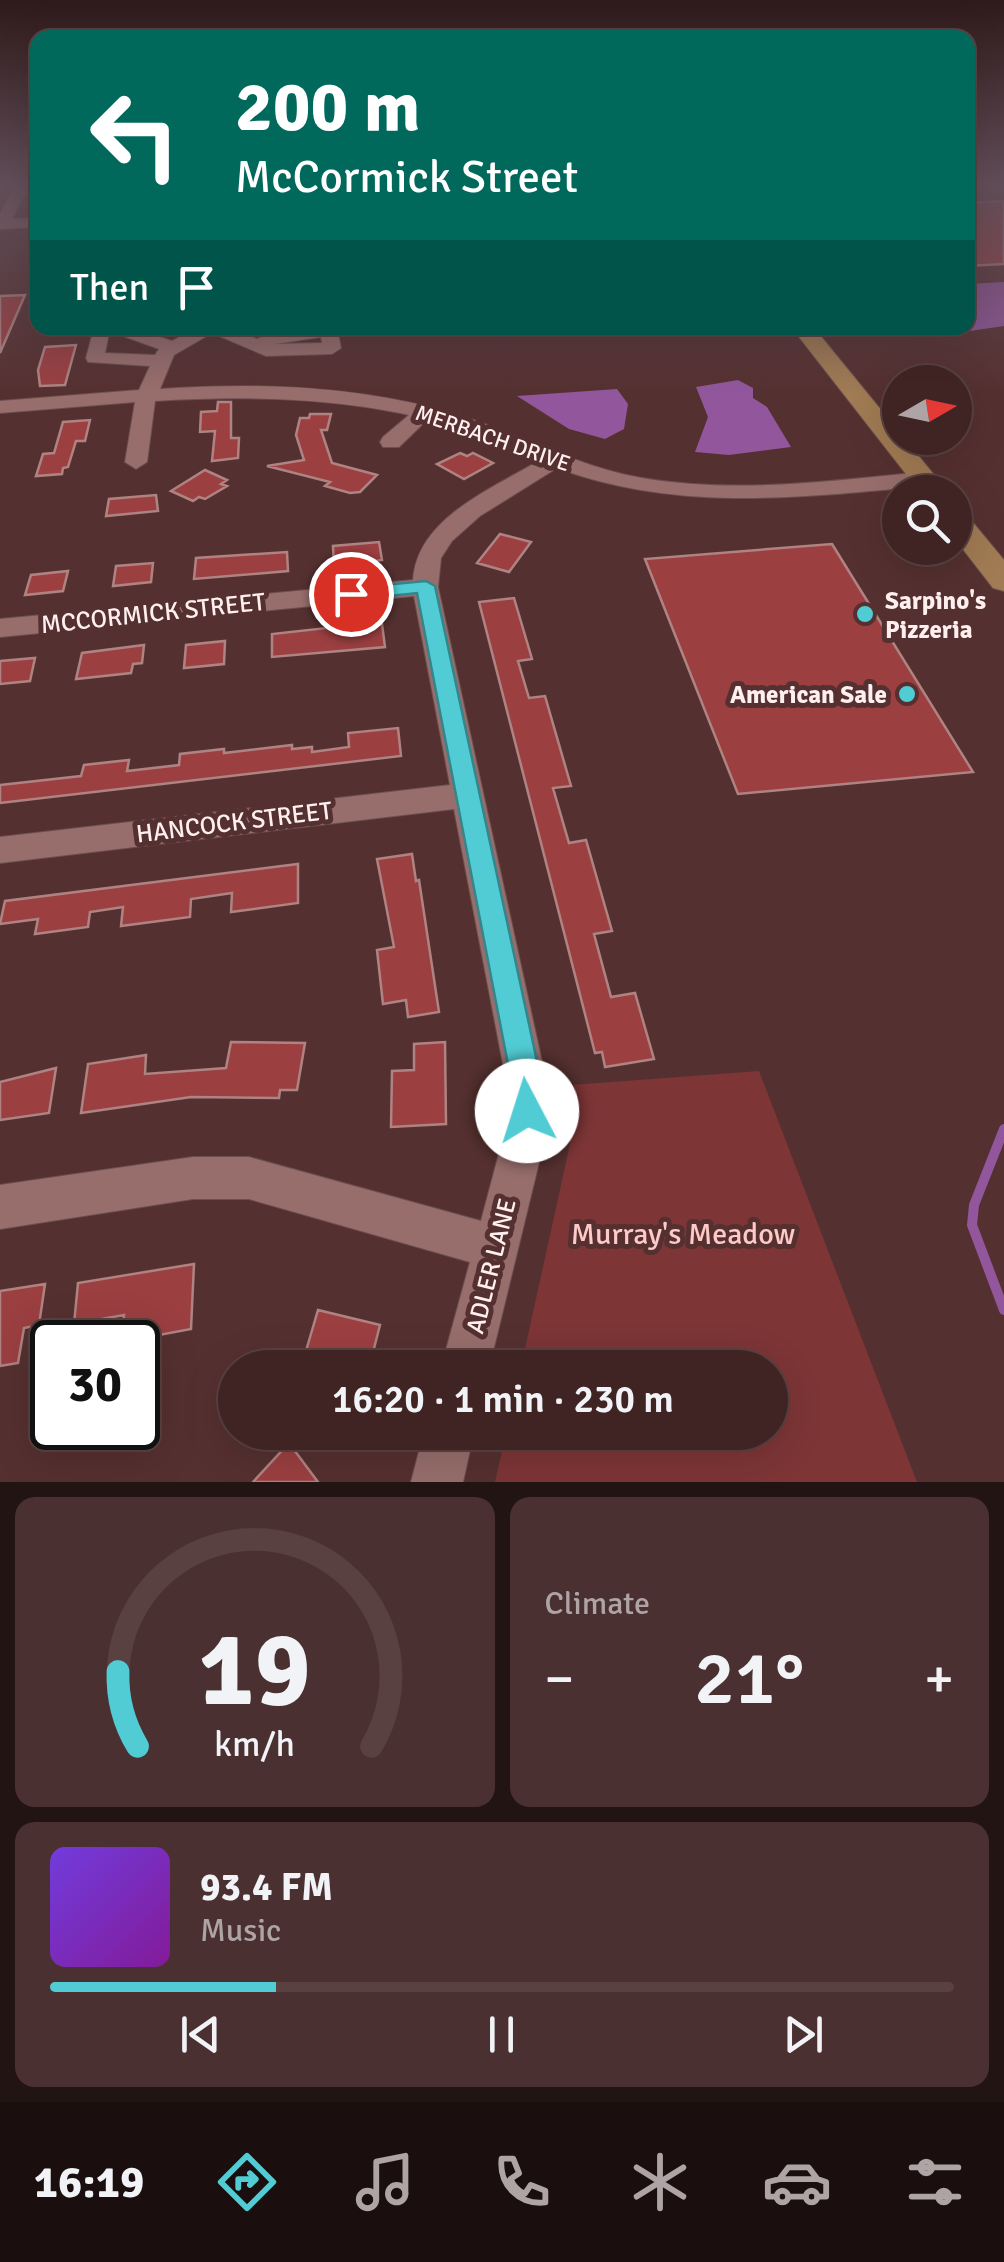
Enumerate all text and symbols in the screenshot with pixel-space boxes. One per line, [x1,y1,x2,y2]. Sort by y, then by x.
text: 200 m [235,64,420,150]
icon: left [70,70,200,200]
text: McCormick Street [235,150,578,205]
icon: arrive [169,260,224,315]
text: Then [70,264,149,311]
north arrow [882,365,972,455]
map controls [882,365,972,565]
street label: MERBACH DRIVE [412,399,574,477]
button: search [882,475,972,565]
pin [309,552,394,637]
icon: arrive [324,567,379,622]
place label: Sarpino's Pizzeria [885,585,986,645]
street label: MCCORMICK STREET [39,586,268,640]
marker: Sarpino's Pizzeria [854,603,876,625]
place label: American Sale [730,679,887,710]
marker: American Sale [896,683,918,705]
street label: HANCOCK STREET [134,795,334,849]
position arrow [475,1059,579,1163]
street label: ADLER LANE [459,1195,523,1337]
park label: Murray's Meadow [571,1216,796,1253]
speed limit sign: 30 [30,1320,160,1450]
text: 16:20 · 1 min · 230 m [332,1376,674,1423]
text: Climate [545,1584,650,1623]
text: 19 [199,1606,311,1734]
text: 21° [694,1632,804,1725]
text: − [545,1645,574,1713]
text: + [924,1645,954,1713]
text: km/h [214,1722,295,1766]
text: 93.4 FM [200,1864,333,1911]
text: Music [200,1911,281,1950]
icon: previous [173,2007,228,2062]
icon: pause [474,2007,529,2062]
icon: next [776,2007,831,2062]
icon: directions [212,2147,282,2217]
icon: music [350,2147,420,2217]
icon: phone [487,2147,557,2217]
icon: climate [625,2147,695,2217]
icon: car [762,2147,832,2217]
icon: filters [900,2147,970,2217]
text: 16:19 [34,2155,144,2210]

